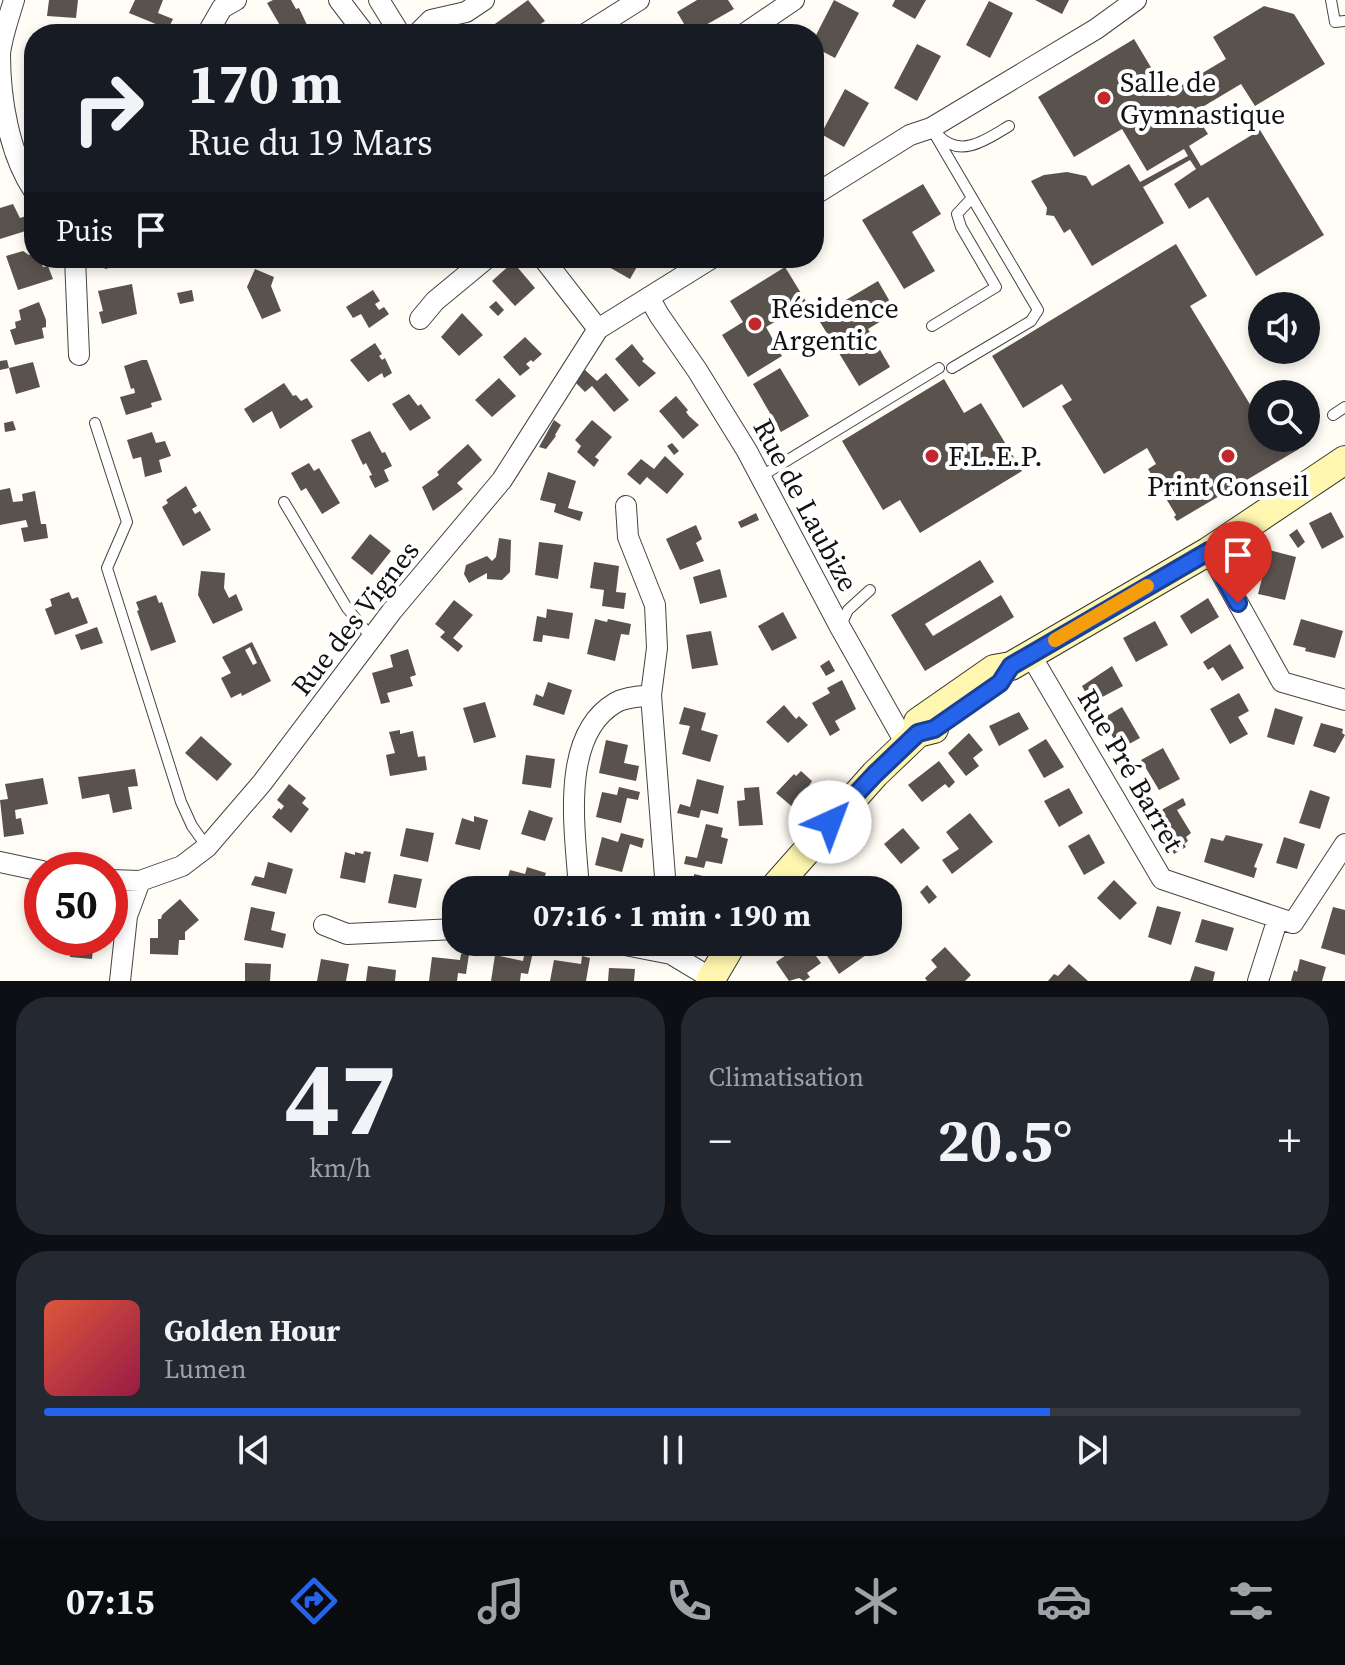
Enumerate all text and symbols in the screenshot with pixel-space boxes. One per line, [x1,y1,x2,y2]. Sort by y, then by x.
text: 170 m [188,45,342,122]
icon: right [56,56,160,160]
place label: Salle de Gymnastique [1120,63,1285,133]
marker: Salle de Gymnastique [1095,89,1113,107]
text: Rue du 19 Mars [188,118,433,167]
icon: arrive [129,208,173,252]
text: Puis [56,210,113,251]
place label: Résidence Argentic [771,289,899,359]
map controls [1248,292,1320,452]
button: sound [1248,292,1320,364]
marker: Résidence Argentic [746,315,764,333]
button: search [1248,380,1320,452]
street label: Rue de Laubize [745,412,867,598]
place label: F.L.E.P. [948,437,1043,475]
marker: F.L.E.P. [923,447,941,465]
marker: Print Conseil [1219,447,1237,465]
place label: Print Conseil [1147,467,1309,505]
pin [1204,521,1272,603]
street label: Rue des Vignes [282,533,428,703]
icon: arrive [1216,533,1260,577]
street label: Rue Pré Barret [1069,682,1193,859]
position arrow [788,780,872,864]
speed limit sign: 50 [24,852,128,956]
text: 07:16 · 1 min · 190 m [533,895,811,936]
text: 47 [284,1026,397,1169]
text: Climatisation [709,1059,864,1095]
text: 20.5° [937,1099,1072,1181]
text: − [709,1110,732,1171]
text: + [1278,1110,1301,1171]
text: km/h [309,1150,371,1186]
text: Golden Hour [164,1310,340,1351]
text: Lumen [164,1351,246,1387]
icon: previous [232,1428,276,1472]
icon: pause [651,1428,695,1472]
icon: next [1070,1428,1114,1472]
icon: directions [286,1573,342,1629]
icon: music [473,1573,529,1629]
icon: phone [661,1573,717,1629]
icon: climate [848,1573,904,1629]
icon: car [1036,1573,1092,1629]
icon: filters [1223,1573,1279,1629]
text: 07:15 [66,1577,155,1626]

